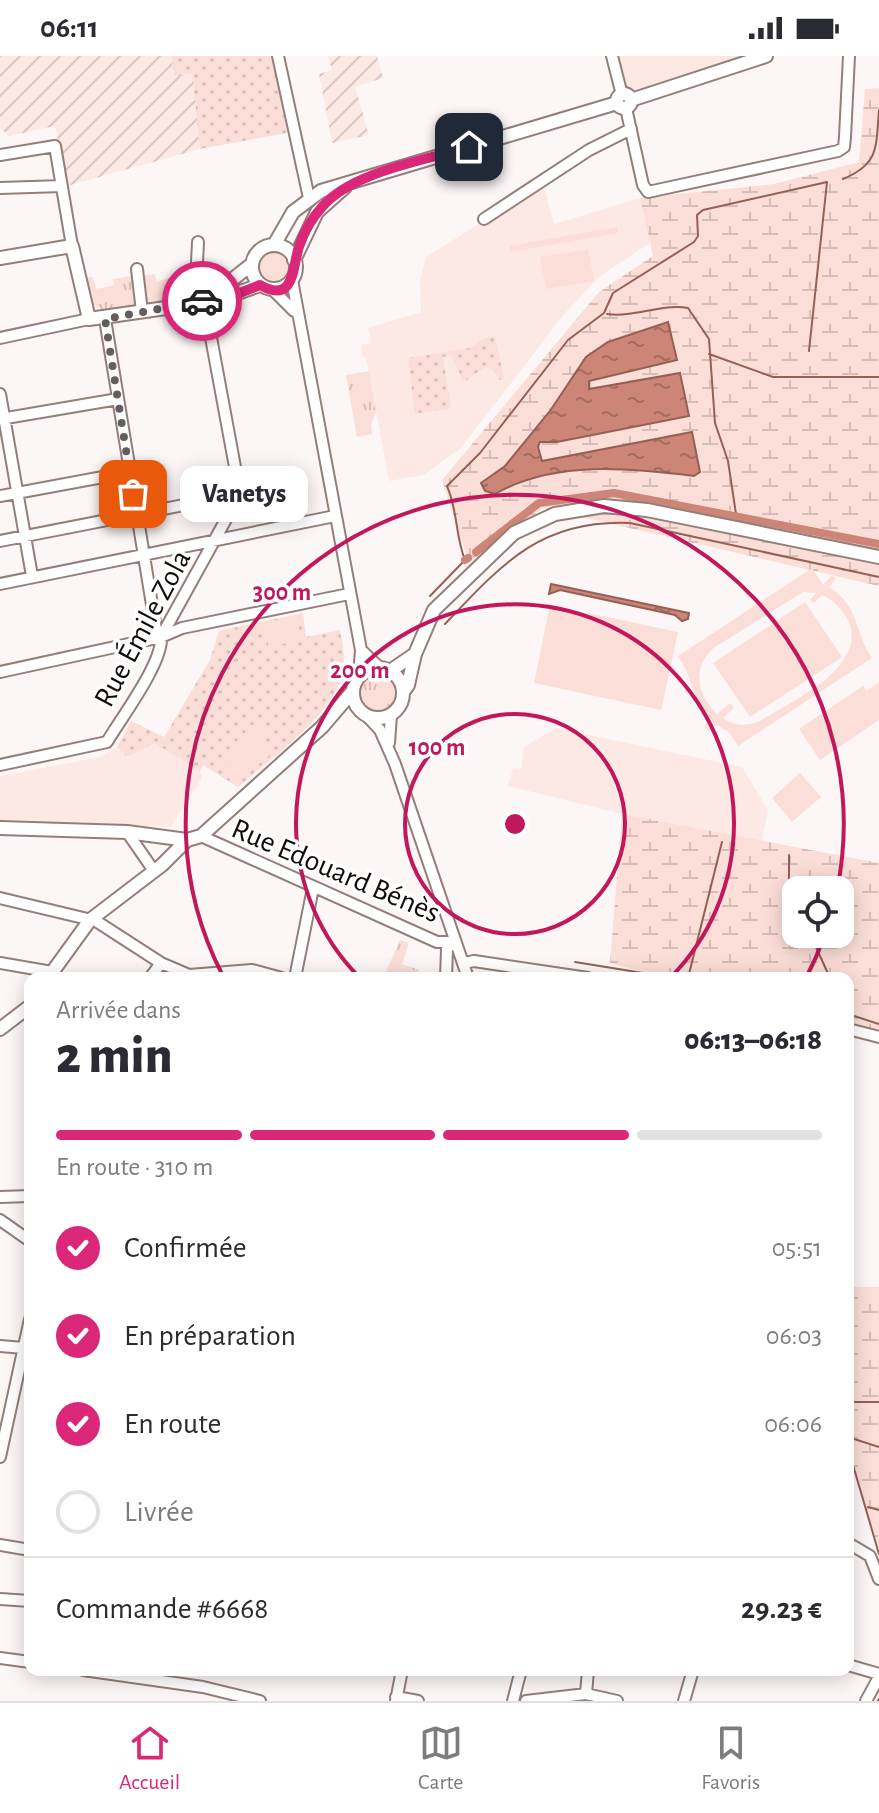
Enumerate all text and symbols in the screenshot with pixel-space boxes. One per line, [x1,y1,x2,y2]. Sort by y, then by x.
text: 06:11 [40,13,99,43]
pin [435,113,503,181]
icon: home [447,125,491,169]
courier [162,261,242,341]
icon: car [180,279,224,323]
pin [99,460,167,528]
callout: Vanetys [181,466,309,522]
icon: bag [111,472,155,516]
text: Vanetys [202,481,286,507]
street label: Rue Émile Zola [87,544,197,712]
text: 300 m [253,581,311,605]
text: 200 m [330,659,390,683]
text: 100 m [409,736,465,760]
centre of rings [501,810,529,838]
street label: Rue Edouard Bénès [227,814,444,928]
map controls [782,876,854,948]
button: locate [782,876,854,948]
text: Arrivée dans [56,997,181,1023]
text: 06:13–06:18 [684,1025,822,1055]
text: 2 min [56,1030,172,1082]
text: En route · 310 m [56,1154,213,1180]
icon: check [56,1226,100,1270]
text: Confirmée [124,1233,247,1263]
text: 05:51 [772,1235,822,1261]
icon: check [56,1314,100,1358]
text: En préparation [124,1321,296,1351]
text: 06:03 [766,1323,822,1349]
icon: check [56,1402,100,1446]
text: En route [124,1409,221,1439]
text: 06:06 [764,1411,822,1437]
text: Livrée [124,1497,194,1527]
text: Commande #6668 [56,1594,269,1624]
text: 29.23 € [741,1594,822,1624]
tab: Accueil [119,1721,180,1795]
tab: Carte [418,1721,463,1795]
tab: Favoris [701,1721,760,1795]

